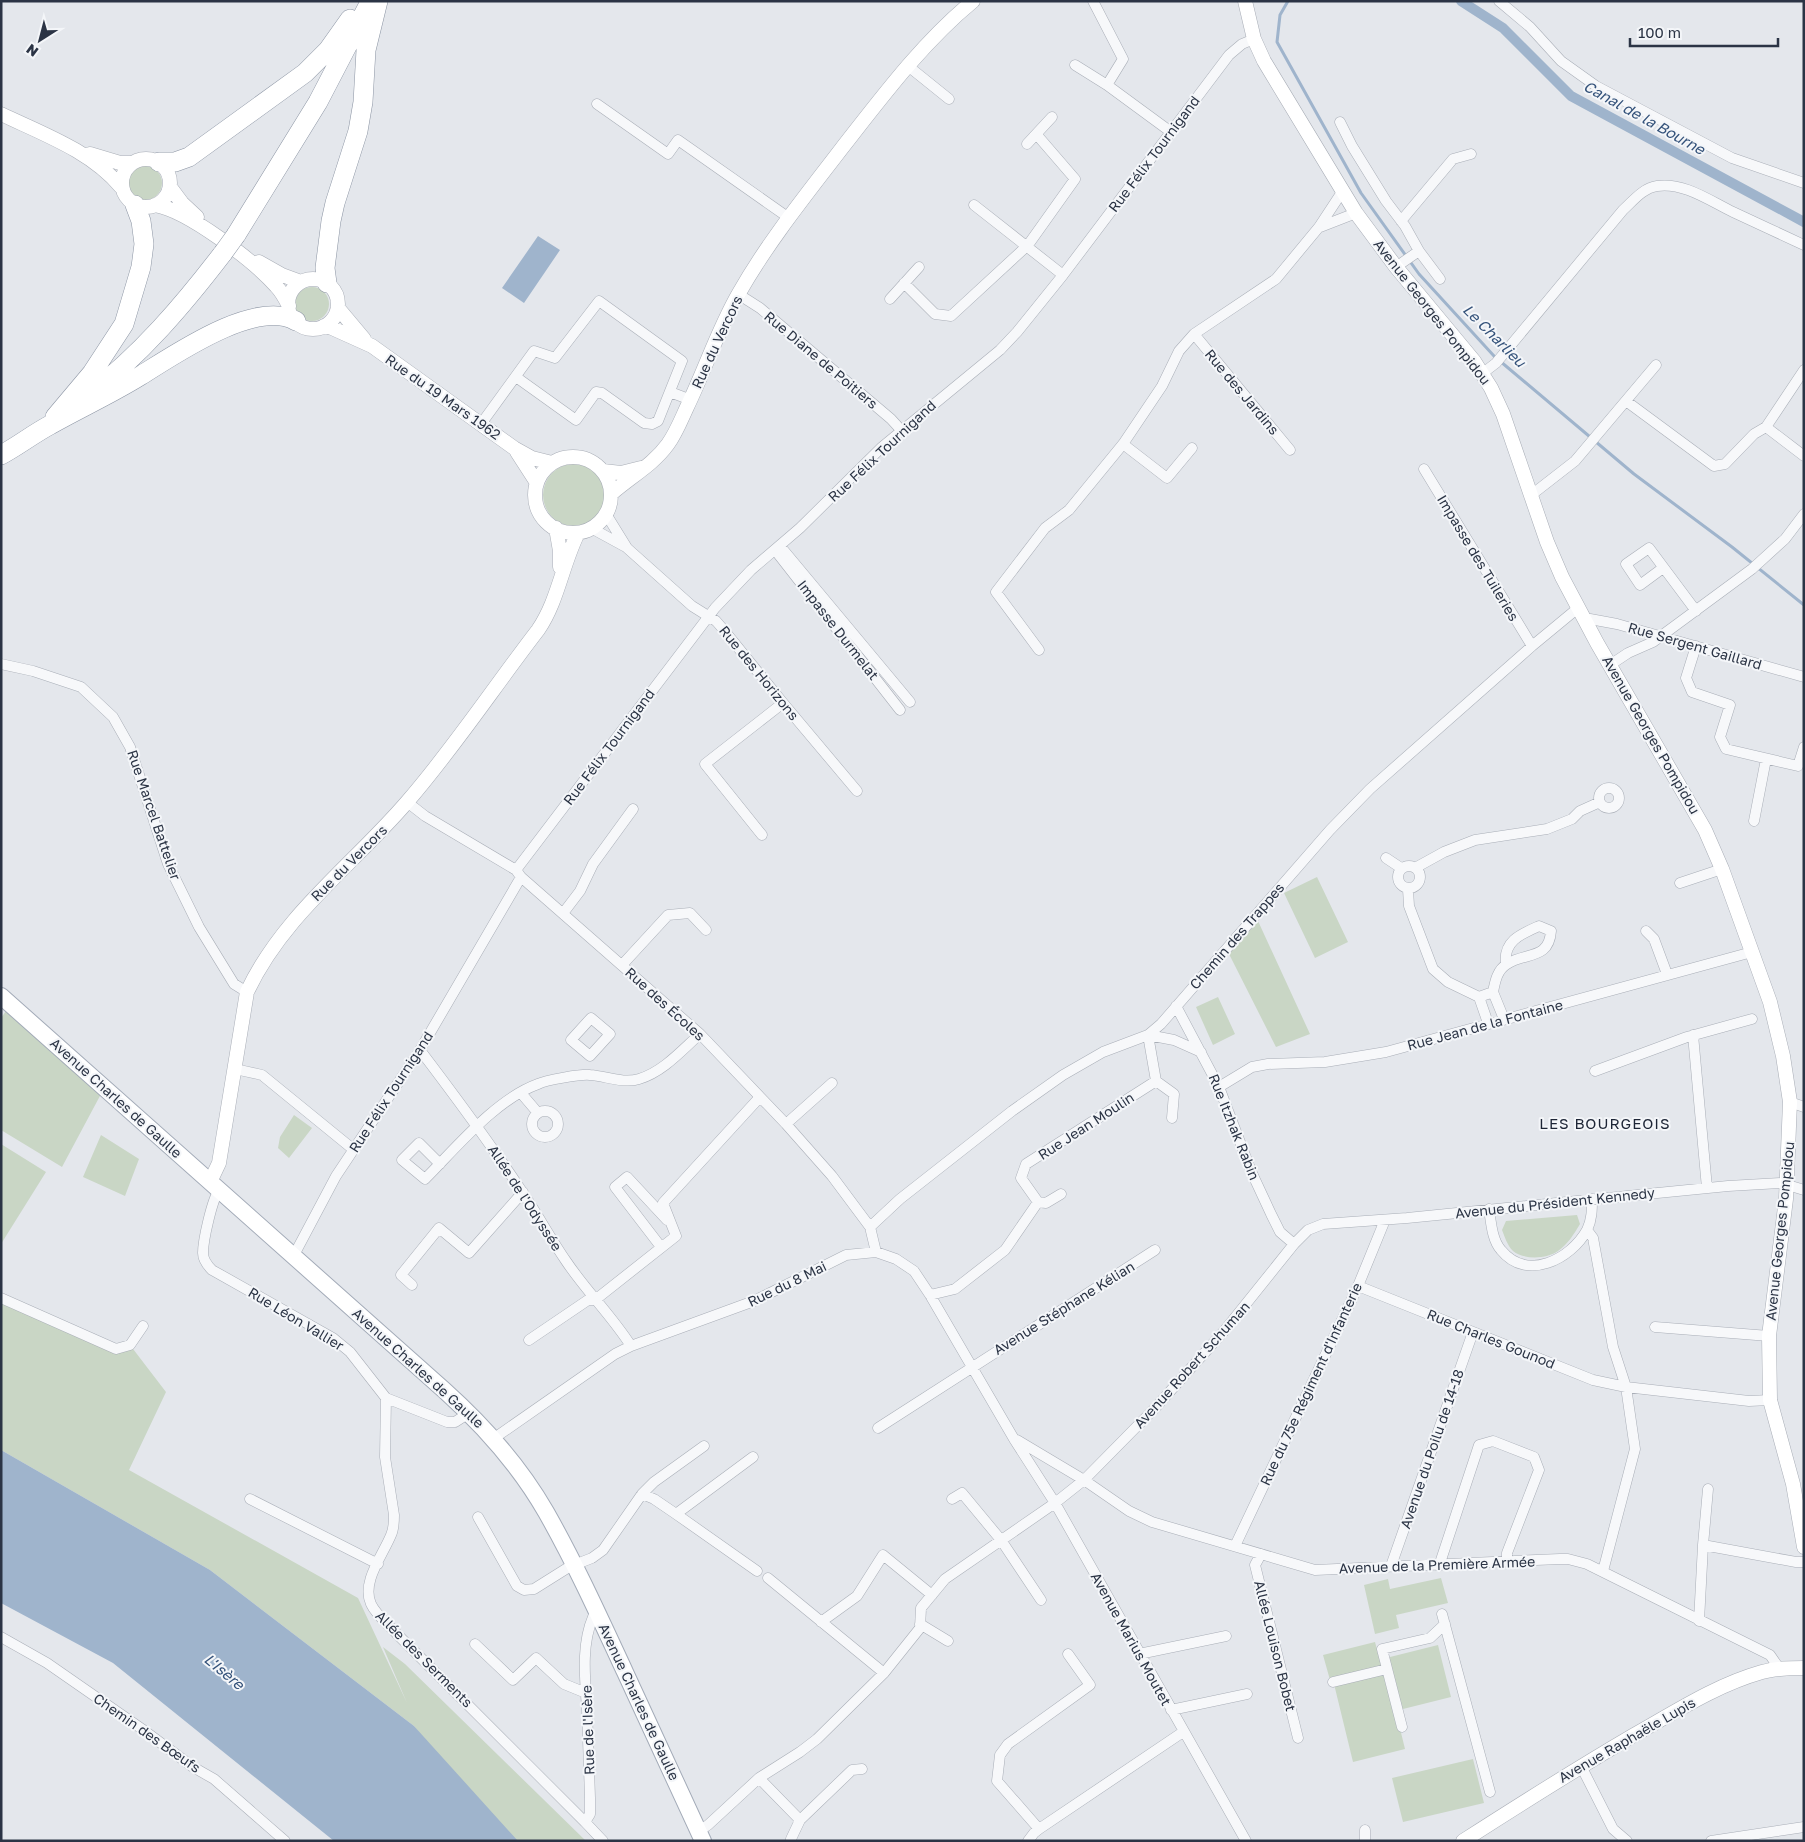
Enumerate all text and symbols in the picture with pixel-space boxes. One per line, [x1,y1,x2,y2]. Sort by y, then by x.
north arrow [15,15,65,65]
scale bar [1630,15,1778,47]
text: 100 m [1638,23,1681,41]
text: N [23,41,41,61]
water label: Canal de la Bourne [1581,76,1709,158]
street label: Rue Félix Tournigand [1104,92,1203,215]
street label: Avenue Georges Pompidou [1370,236,1494,388]
street label: Rue du Vercors [688,293,746,391]
water label: Le Charlieu [1460,300,1530,371]
street label: Rue Diane de Poitiers [761,307,881,412]
street label: Rue des Jardins [1202,345,1283,438]
street label: Rue du 19 Mars 1962 [382,350,504,443]
street label: Rue Félix Tournigand [824,396,939,505]
street label: Impasse des Tuileries [1434,492,1523,624]
street label: Impasse Durmelat [794,576,883,683]
street label: Rue Sergent Gaillard [1626,618,1764,673]
street label: Rue des Horizons [716,622,803,723]
street label: Avenue Georges Pompidou [1599,653,1704,817]
street label: Rue Félix Tournigand [559,685,658,808]
street label: Rue Marcel Battelier [124,748,185,883]
street label: Rue du Vercors [307,821,390,904]
street label: Chemin des Trappes [1186,879,1288,992]
street label: Rue des Écoles [622,963,709,1044]
street label: Rue Jean de la Fontaine [1405,996,1565,1053]
street label: Rue Félix Tournigand [345,1028,436,1155]
street label: Avenue Charles de Gaulle [47,1034,186,1161]
street label: Rue Itzhak Rabin [1205,1071,1264,1182]
street label: Rue Jean Moulin [1035,1088,1137,1163]
district label: LES BOURGEOIS [1539,1114,1671,1132]
street label: Avenue Georges Pompidou [1762,1141,1797,1321]
street label: Allée de l'Odyssée [485,1142,566,1254]
street label: Avenue du Président Kennedy [1454,1184,1656,1221]
street label: Rue du 8 Mai [745,1257,829,1310]
street label: Avenue Stéphane Kélian [990,1257,1137,1358]
street label: Rue du 75e Régiment d'Infanterie [1256,1280,1365,1488]
street label: Rue Léon Vallier [245,1283,348,1354]
street label: Avenue Robert Schuman [1130,1298,1253,1432]
street label: Avenue Charles de Gaulle [349,1304,488,1431]
street label: Rue Charles Gounod [1425,1305,1558,1372]
street label: Avenue du Poilu de 14-18 [1396,1367,1467,1531]
street label: Avenue de la Première Armée [1339,1553,1535,1576]
street label: Avenue Marius Moutet [1088,1569,1175,1708]
street label: Allée Louison Bobet [1251,1579,1300,1713]
street label: Allée des Serments [372,1607,476,1711]
street label: Avenue Charles de Gaulle [596,1621,683,1783]
water label: L'Isère [201,1650,249,1694]
street label: Rue de l'Isère [577,1685,598,1775]
street label: Chemin des Bœufs [91,1689,204,1776]
street label: Avenue Raphaële Lupis [1555,1693,1698,1786]

